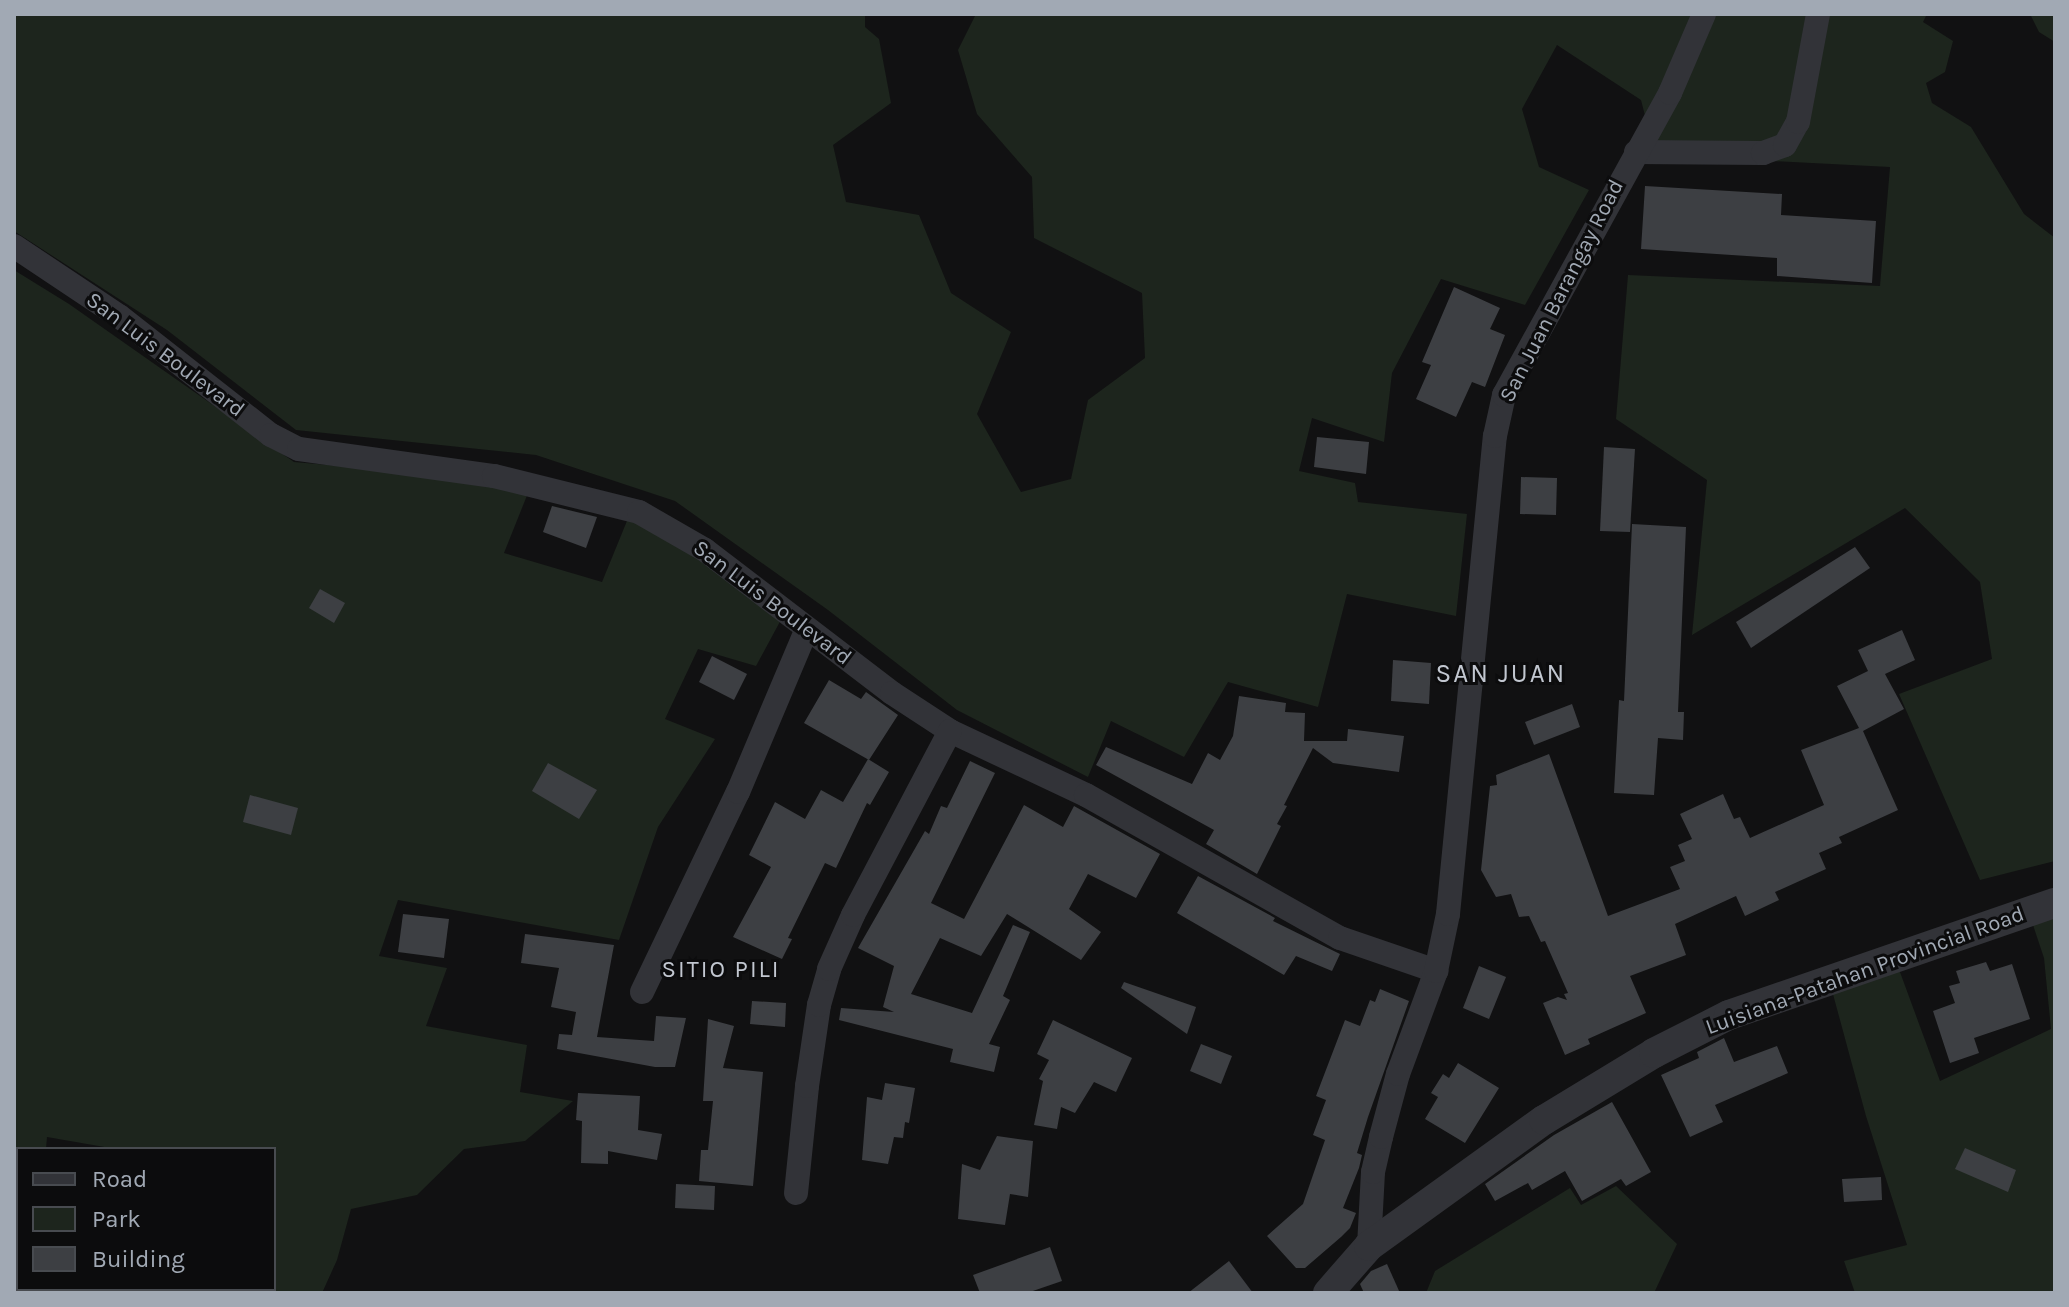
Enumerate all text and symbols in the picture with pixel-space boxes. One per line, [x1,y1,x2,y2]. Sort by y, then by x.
street label: San Juan Barangay Road [1494,175,1630,407]
street label: San Luis Boulevard [81,287,249,423]
street label: San Luis Boulevard [688,535,856,671]
district label: SAN JUAN [1436,658,1566,690]
street label: Luisiana-Patahan Provincial Road [1702,901,2028,1041]
district label: SITIO PILI [661,956,781,984]
legend [16,1147,276,1291]
text: Road [92,1165,147,1193]
text: Park [92,1205,141,1233]
text: Building [92,1245,185,1273]

